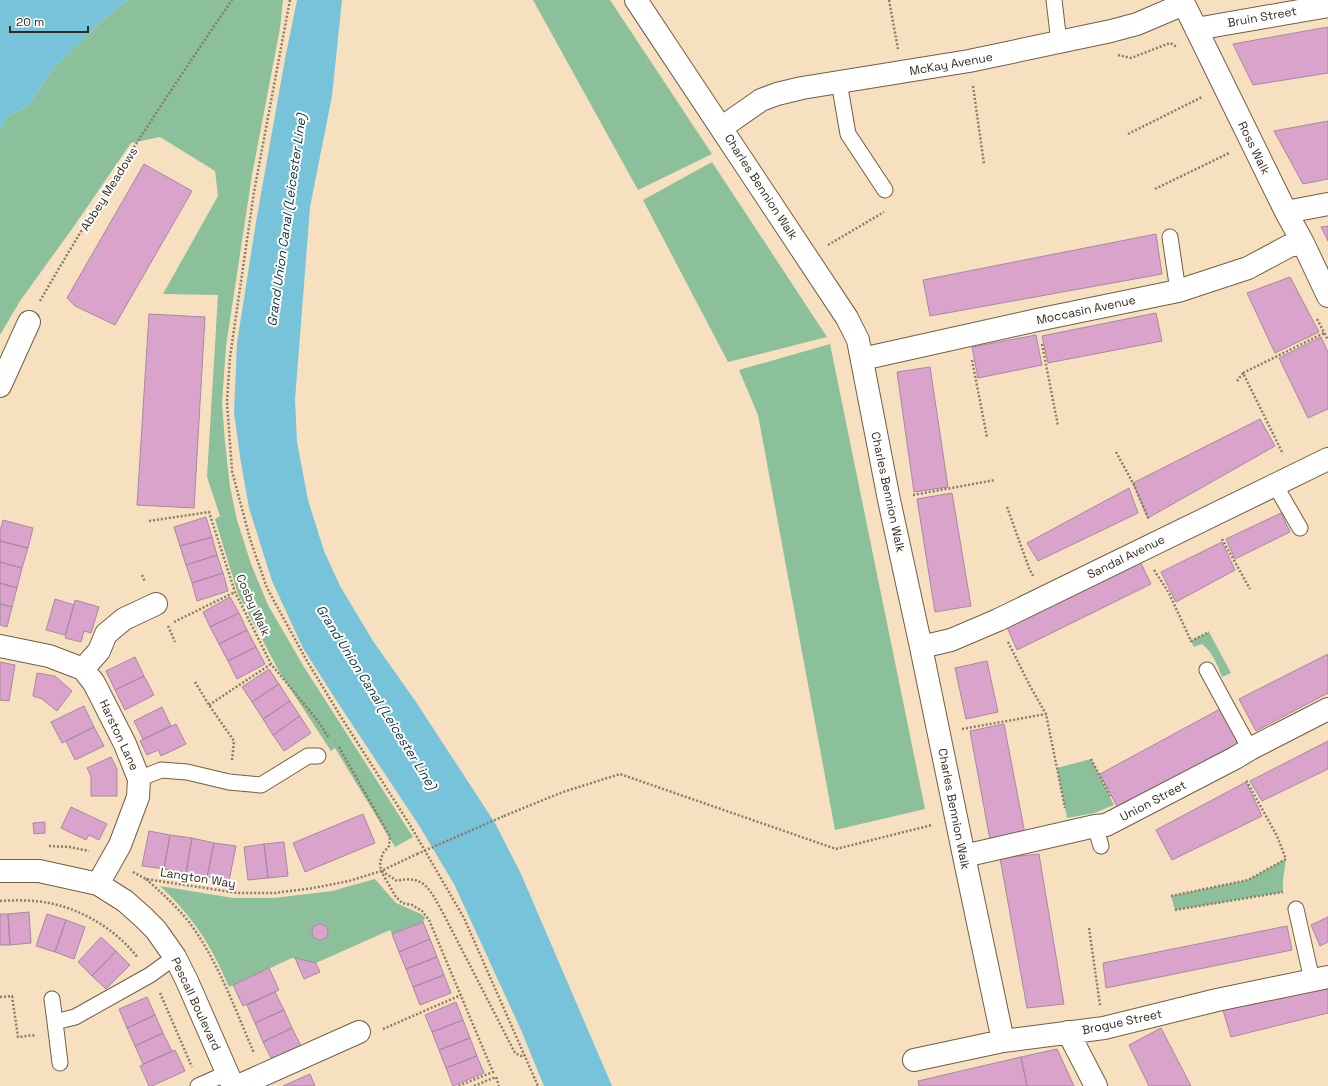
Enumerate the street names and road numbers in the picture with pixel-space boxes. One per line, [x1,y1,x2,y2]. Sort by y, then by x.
street label: Bruin Street [1226,3,1298,31]
street label: McKay Avenue [908,49,994,79]
street label: Ross Walk [1234,119,1274,178]
street label: Charles Bennion Walk [721,131,802,243]
street label: Abbey Meadows [77,144,141,234]
street label: Moccasin Avenue [1035,292,1137,328]
street label: Charles Bennion Walk [867,430,909,554]
street label: Sandal Avenue [1085,531,1167,583]
street label: Cosby Walk [232,572,274,639]
street label: Harston Lane [96,697,142,773]
street label: Charles Bennion Walk [934,747,974,871]
street label: Union Street [1117,777,1189,825]
street label: Langton Way [159,864,237,892]
street label: Pescall Boulevard [167,955,225,1053]
street label: Brogue Street [1080,1006,1164,1038]

